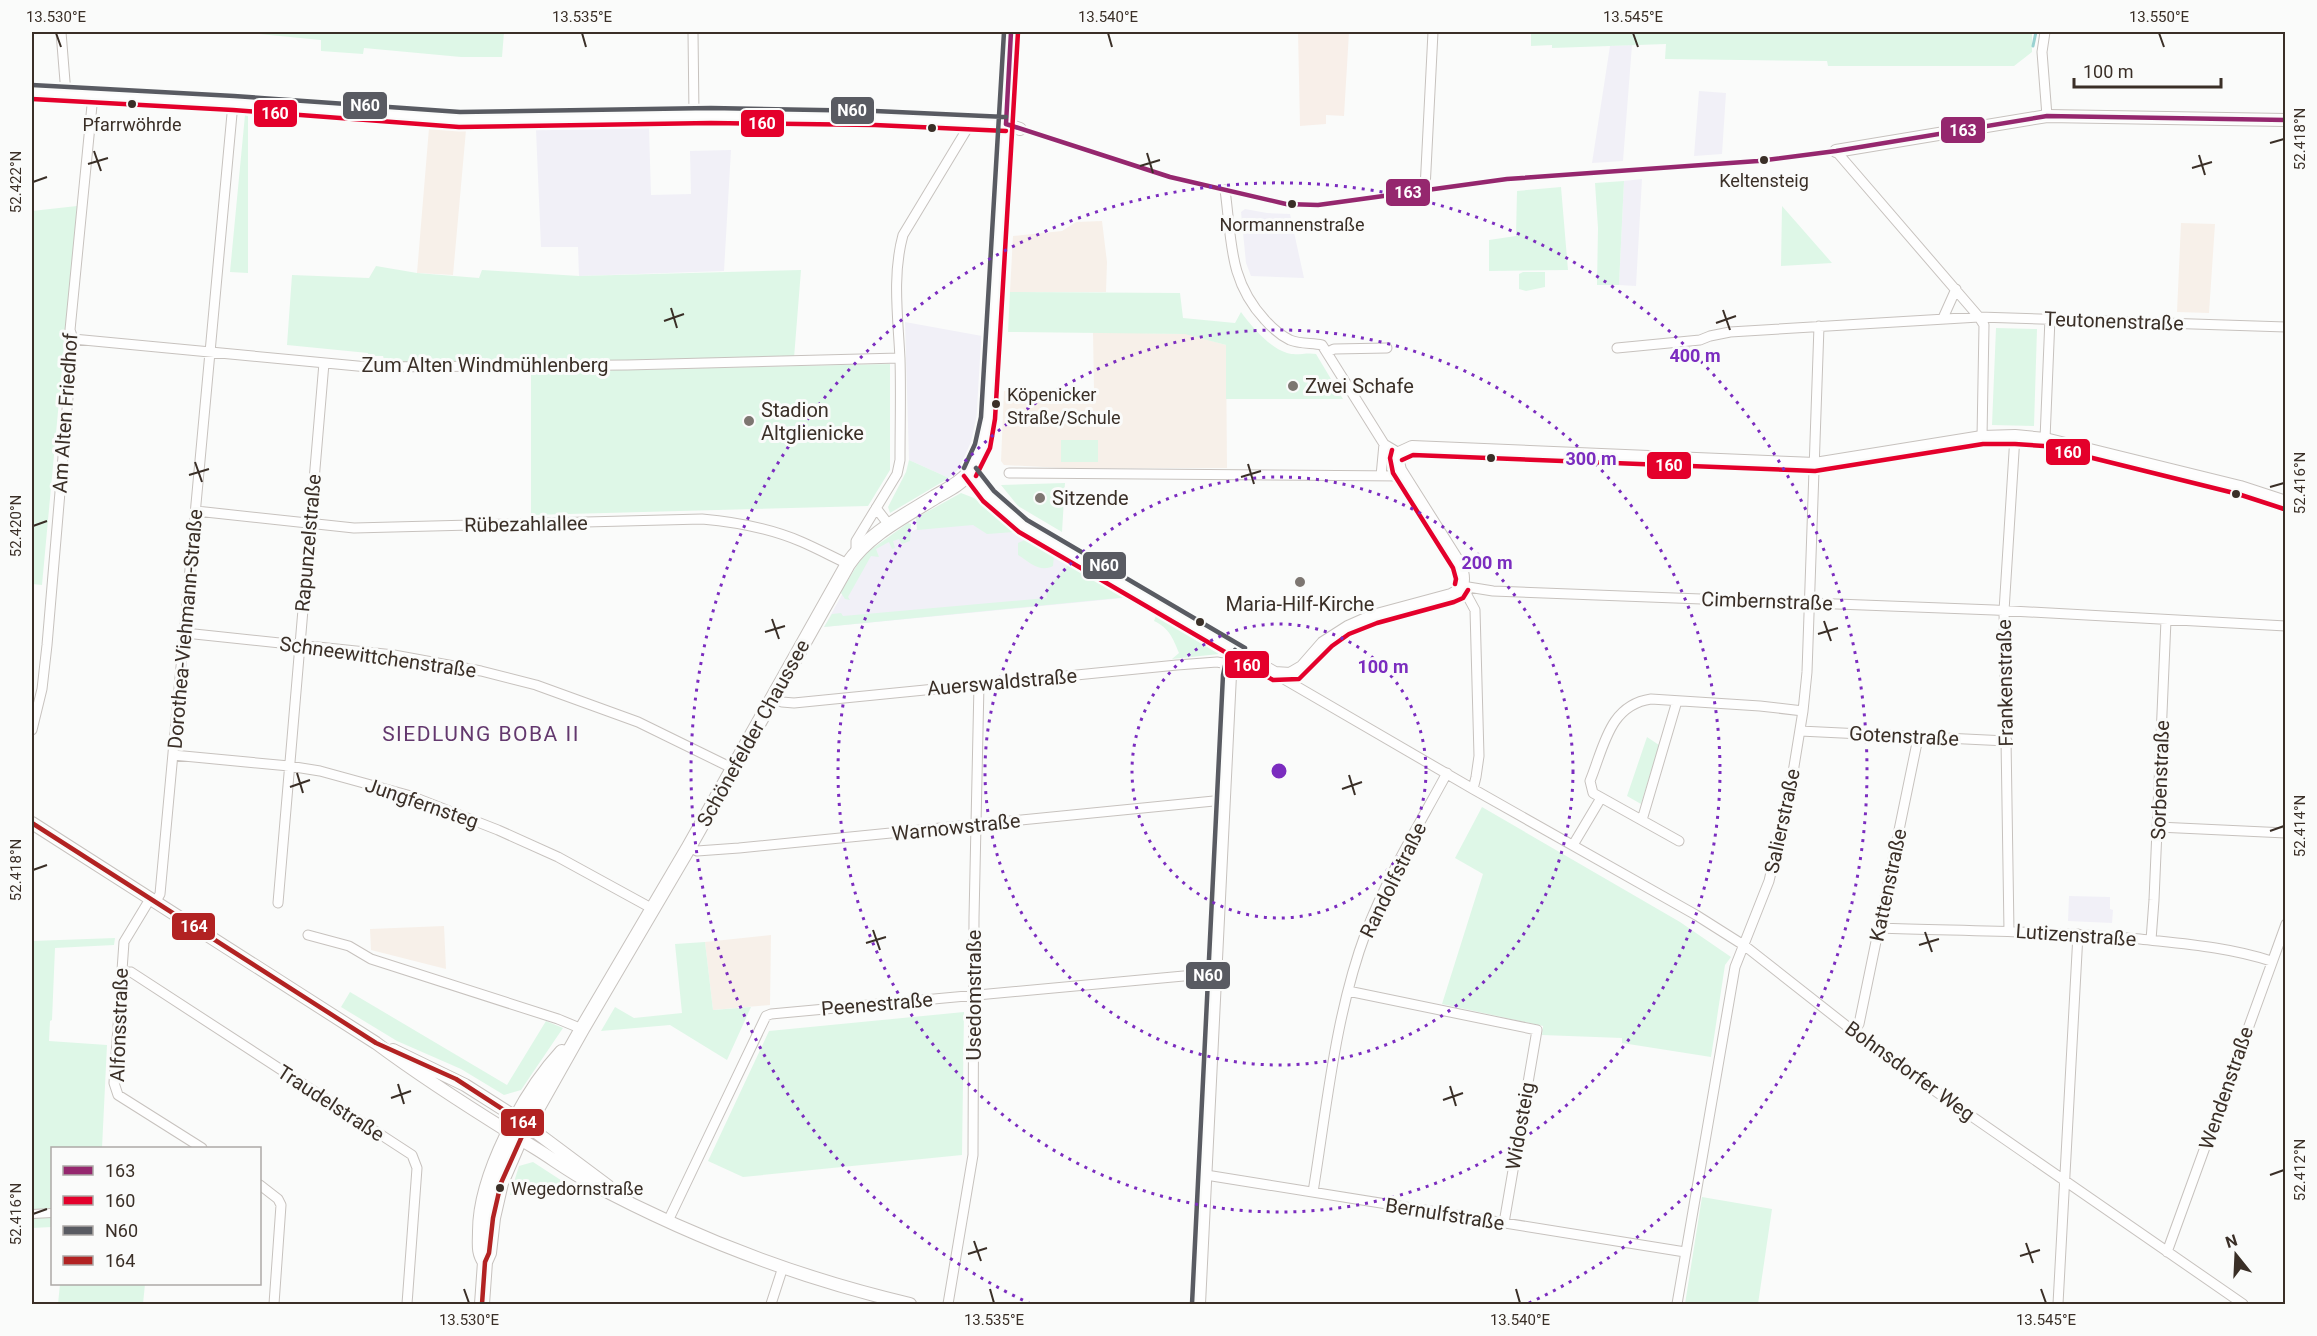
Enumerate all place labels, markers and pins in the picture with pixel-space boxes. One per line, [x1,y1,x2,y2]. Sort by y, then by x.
marker: Pfarrwöhrde [126,98,138,110]
place label: Pfarrwöhrde [82,114,182,135]
unlabelled marker [926,122,938,134]
marker: Keltensteig [1758,154,1770,166]
place label: Keltensteig [1719,170,1809,191]
marker: Normannenstraße [1286,198,1298,210]
place label: Normannenstraße [1219,214,1365,235]
place label: Zwei Schafe [1305,374,1414,398]
marker: Zwei Schafe [1286,379,1300,393]
place label: Köpenicker Straße/Schule [1007,384,1121,428]
place label: Stadion Altglienicke [761,398,864,445]
marker: Köpenicker Straße/Schule [990,398,1002,410]
marker: Stadion Altglienicke [742,414,756,428]
unlabelled marker [1485,452,1497,464]
place label: Sitzende [1052,486,1129,510]
unlabelled marker [2230,488,2242,500]
marker: Sitzende [1033,491,1047,505]
marker: Maria-Hilf-Kirche [1293,575,1307,589]
place label: Maria-Hilf-Kirche [1226,592,1374,616]
unlabelled marker [1194,616,1206,628]
centre of rings [1269,761,1289,781]
place label: Wegedornstraße [511,1178,643,1199]
marker: Wegedornstraße [494,1182,506,1194]

